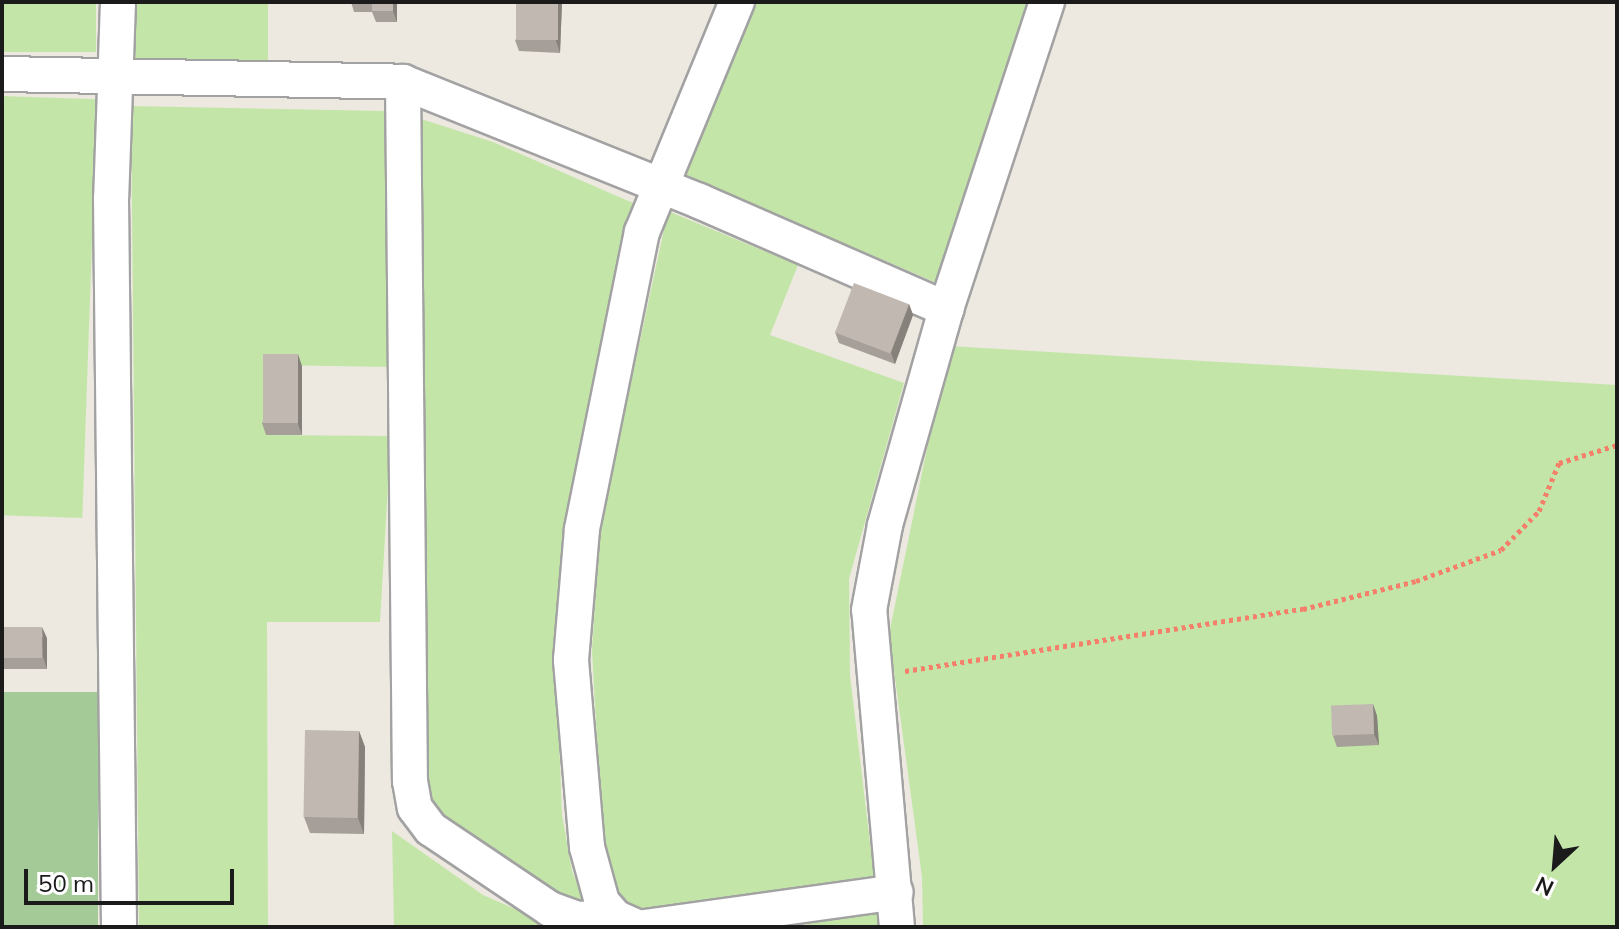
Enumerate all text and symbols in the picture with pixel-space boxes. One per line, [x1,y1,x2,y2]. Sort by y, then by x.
north arrow [1515,825,1595,905]
scale bar [28,853,238,903]
text: 50 m [38,868,94,898]
text: N [1531,870,1558,903]

